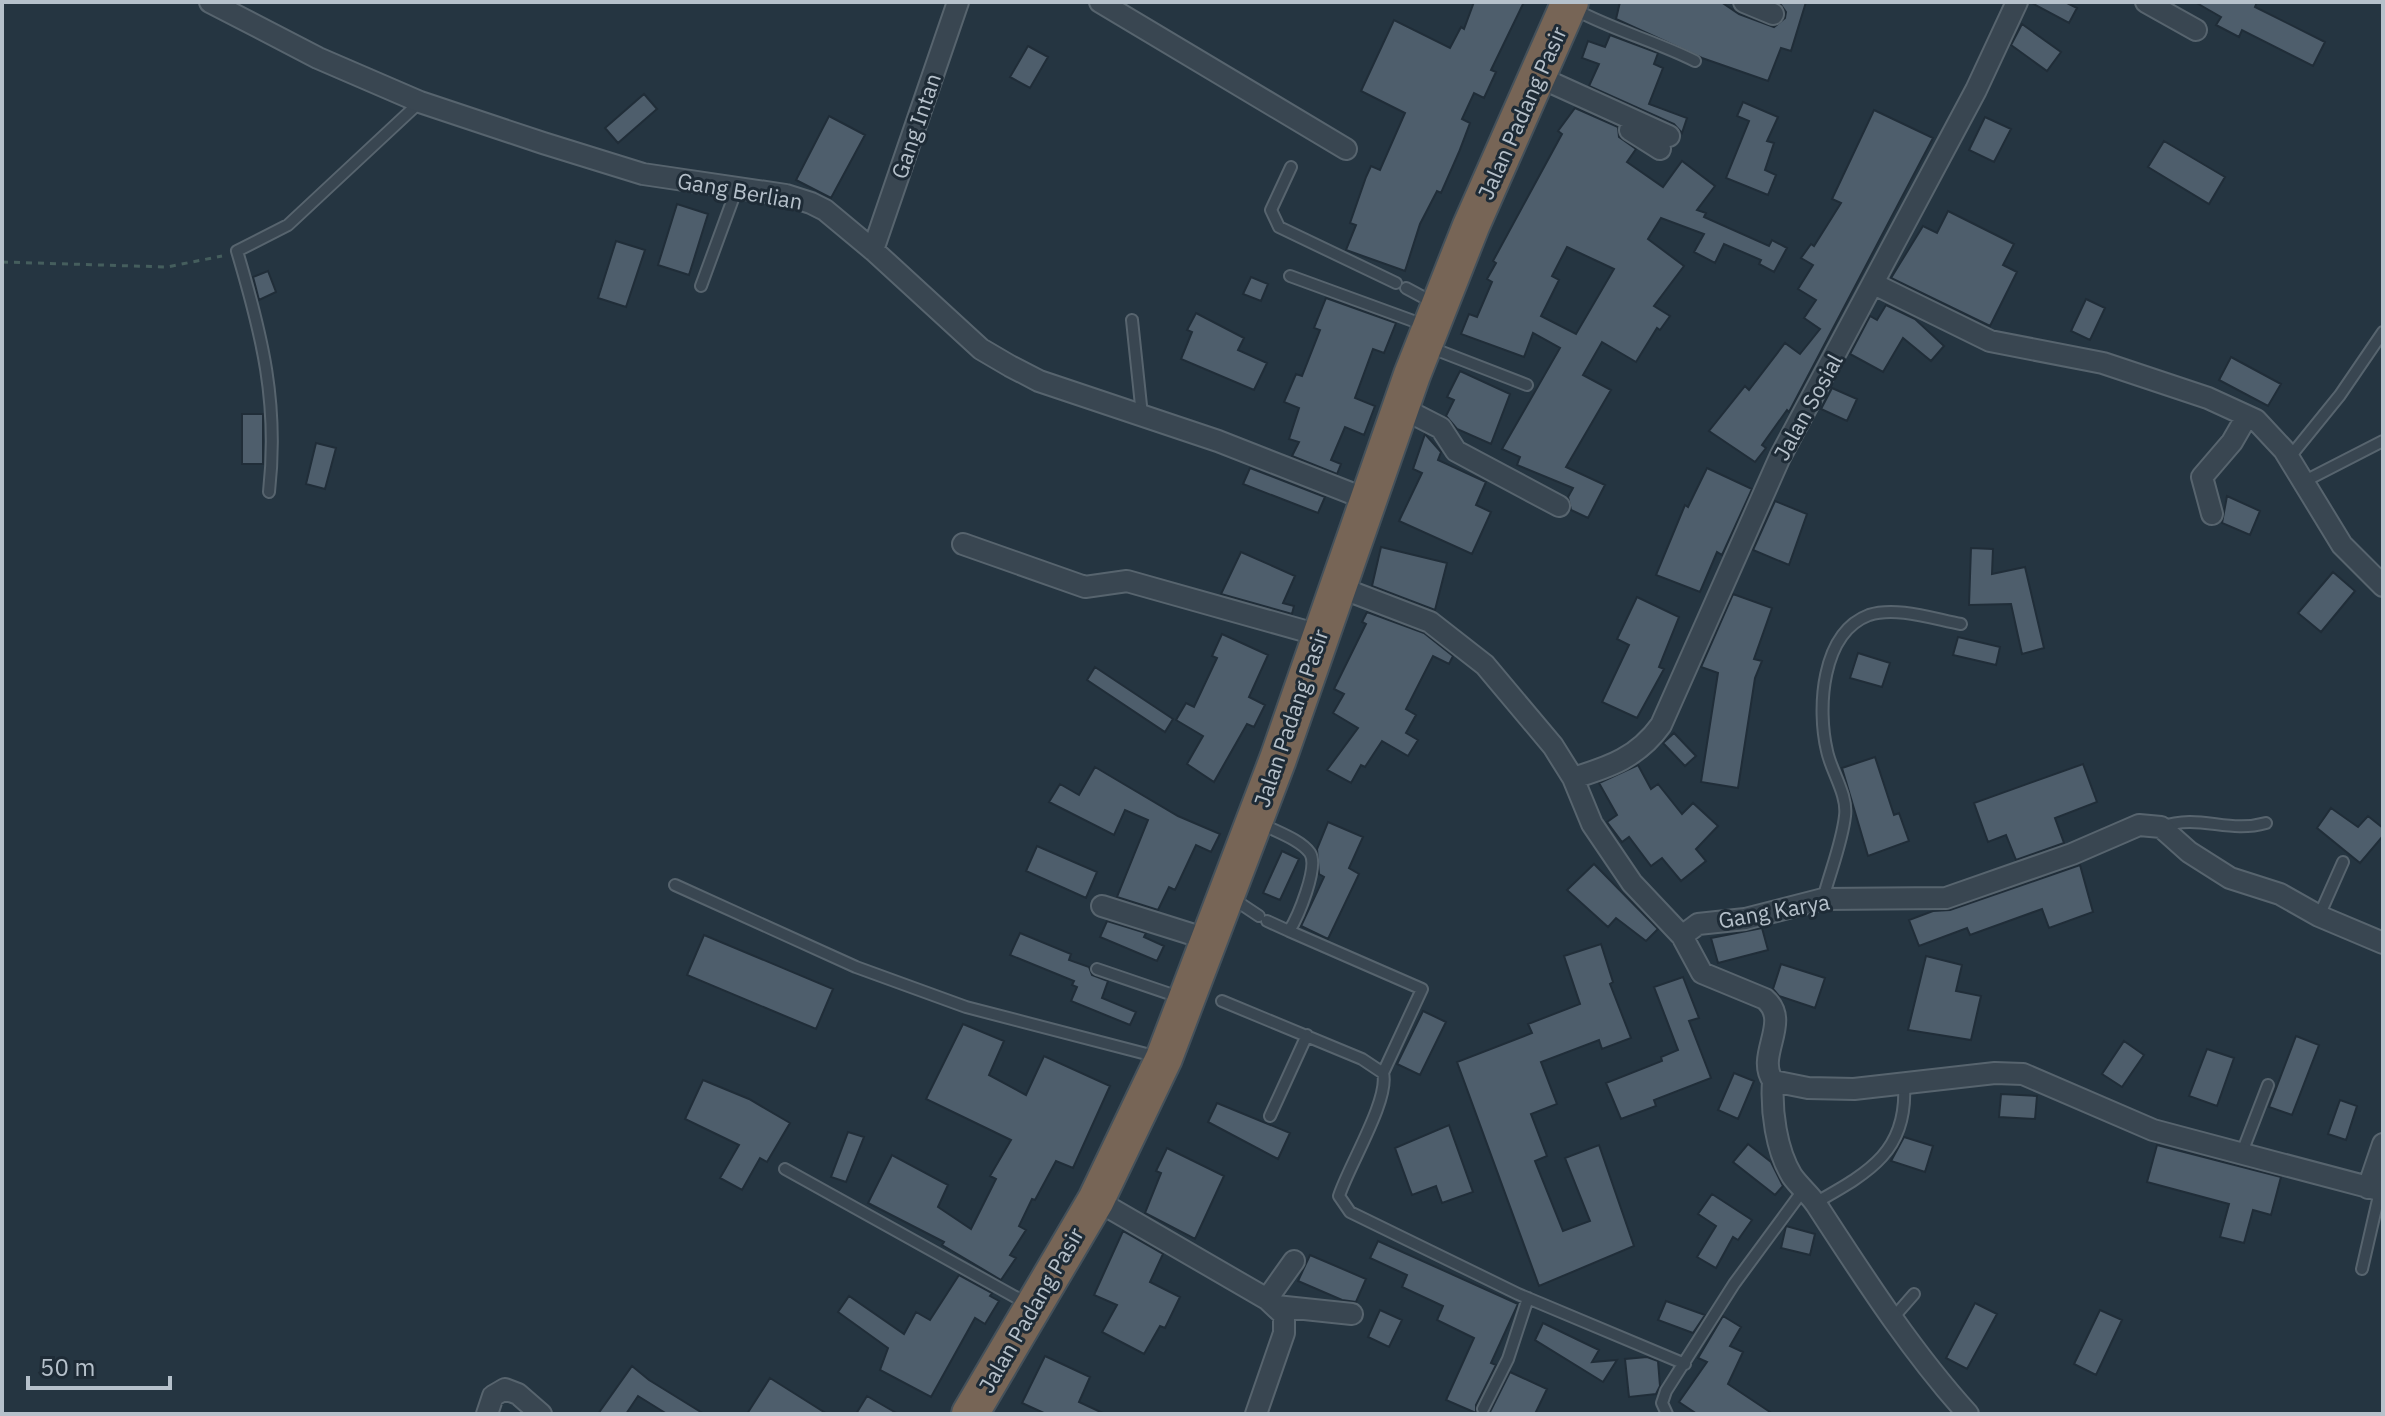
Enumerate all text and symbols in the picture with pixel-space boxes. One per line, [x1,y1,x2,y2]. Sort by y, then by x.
street label: Jalan Padang Pasir [1470,22,1573,204]
street label: Gang Intan [884,69,947,182]
street label: Gang Berlian [675,165,805,216]
street label: Jalan Sosial [1766,348,1849,465]
street label: Jalan Padang Pasir [1247,625,1335,811]
street label: Gang Karya [1716,886,1832,935]
street label: Jalan Padang Pasir [971,1222,1090,1398]
scale bar [28,1340,170,1390]
text: 50 m [40,1351,95,1383]

